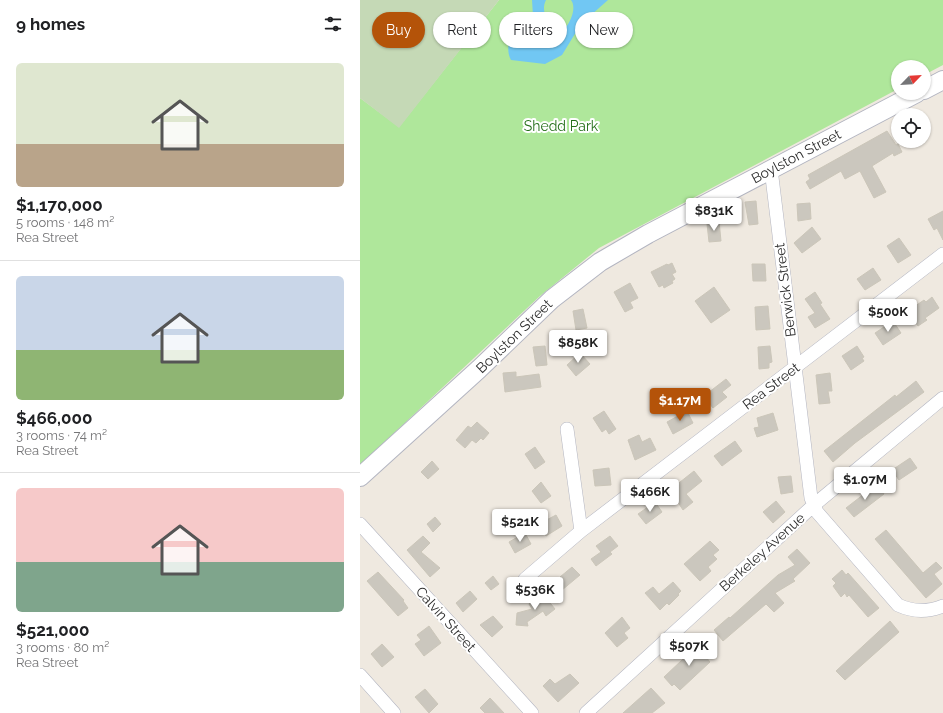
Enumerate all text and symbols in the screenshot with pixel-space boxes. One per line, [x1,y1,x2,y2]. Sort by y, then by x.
chip: Buy [372,12,425,48]
chip: Rent [433,12,491,48]
chip: Filters [499,12,567,48]
chip: New [575,12,633,48]
icon: filters [322,13,344,35]
text: 9 homes [16,14,85,34]
north arrow [891,60,931,100]
map controls [891,60,931,148]
icon: home [144,89,216,161]
button: locate [891,108,931,148]
park label: Shedd Park [524,118,599,134]
street label: Boylston Street [749,126,844,186]
text: $1,170,000 [16,195,103,215]
pin: $831K [686,198,742,232]
text: $831K [695,203,733,218]
text: 5 rooms · 148 m² [16,215,114,230]
text: Rea Street [16,230,78,245]
street label: Berwick Street [771,242,799,338]
street label: Boylston Street [473,296,555,376]
pin: $500K [860,299,916,333]
icon: home [144,302,216,374]
text: $500K [868,304,908,319]
pin: $858K [550,330,606,364]
text: $858K [558,335,598,350]
street label: Rea Street [739,359,803,413]
pin: $1.17M [647,388,713,422]
text: $1.17M [659,393,701,408]
text: $466,000 [16,408,92,428]
text: 3 rooms · 74 m² [16,428,107,443]
text: Rea Street [16,443,78,458]
pin: $1.07M [832,467,898,501]
text: $1.07M [843,472,887,487]
pin: $466K [622,479,678,513]
text: $466K [630,484,670,499]
pin: $521K [492,509,548,543]
street label: Berkeley Avenue [716,510,808,594]
icon: home [144,514,216,586]
text: $521K [501,514,539,529]
pin: $536K [507,577,563,611]
text: $536K [515,582,555,597]
street label: Calvin Street [413,583,480,655]
text: $521,000 [16,620,89,640]
pin: $507K [661,633,717,667]
text: $507K [669,638,709,653]
text: 3 rooms · 80 m² [16,640,109,655]
text: Rea Street [16,655,78,670]

